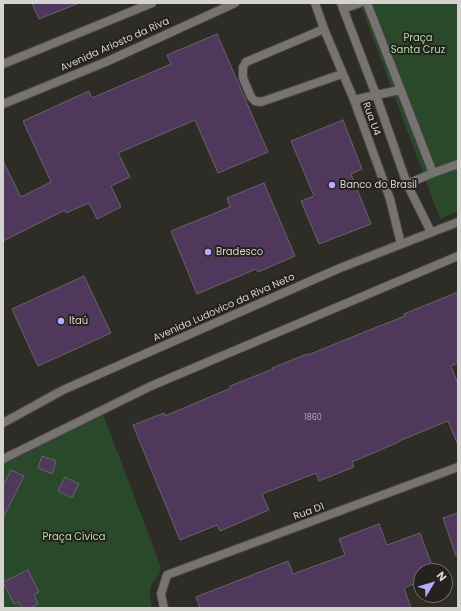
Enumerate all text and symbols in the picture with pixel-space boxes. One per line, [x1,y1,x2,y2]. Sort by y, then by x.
street label: Avenida Ariosto da Riva [59,16,171,74]
park label: Praça Santa Cruz [391,32,445,56]
street label: Rua U4 [359,101,383,137]
place label: Banco do Brasil [340,179,417,191]
marker: Banco do Brasil [327,180,337,190]
place label: Bradesco [216,246,263,258]
marker: Bradesco [203,247,213,257]
street label: Avenida Ludovico da Riva Neto [151,271,297,345]
place label: Itaú [69,315,88,327]
marker: Itaú [56,316,66,326]
house number: 1860 [304,413,322,423]
street label: Rua D1 [292,501,326,523]
park label: Praça Cívica [43,531,105,543]
north arrow [413,563,453,603]
text: N [433,568,451,584]

